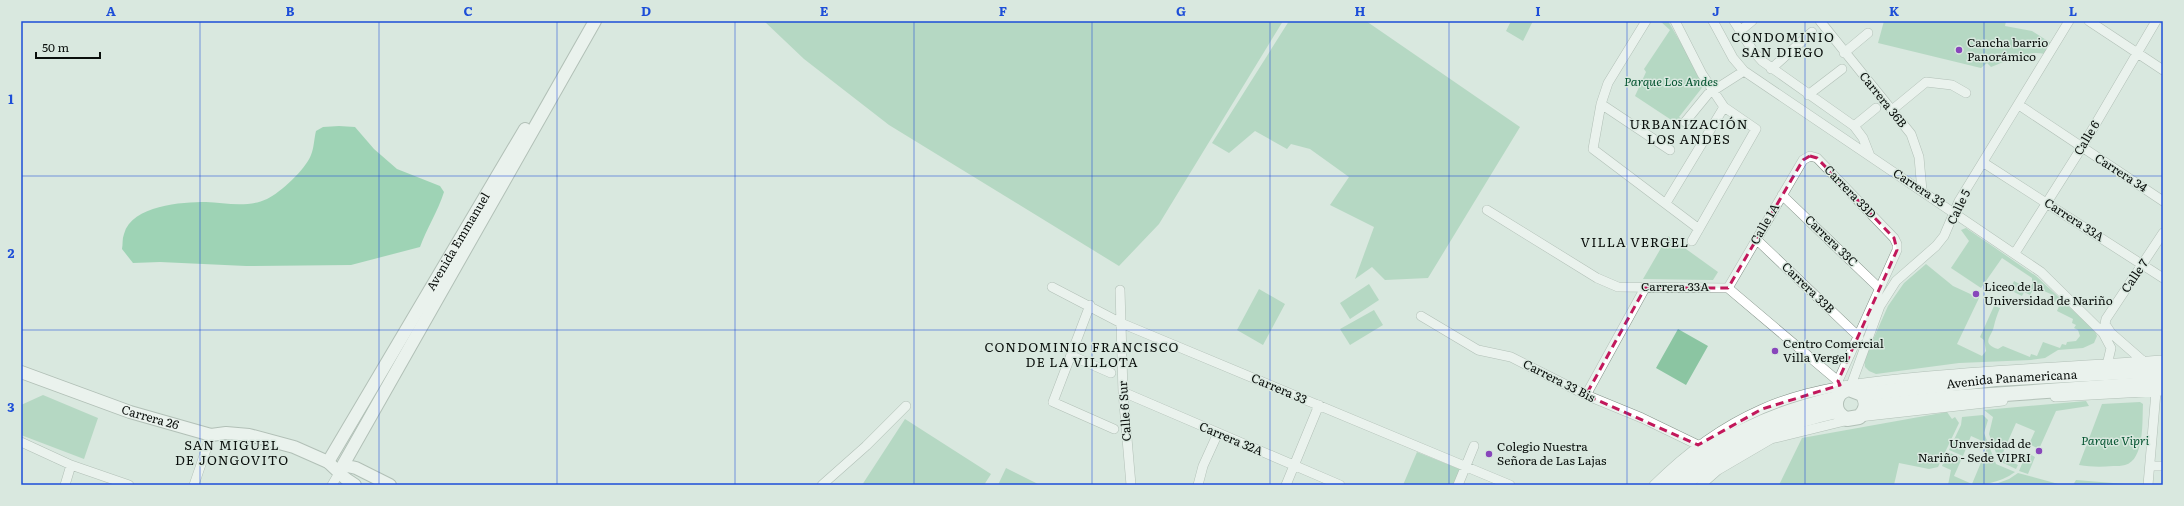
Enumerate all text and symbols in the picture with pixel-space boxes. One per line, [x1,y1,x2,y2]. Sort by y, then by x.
text: A [106,1,116,20]
text: B [286,1,295,20]
text: C [463,1,473,20]
text: D [641,1,651,20]
text: E [820,1,829,20]
text: F [999,1,1007,20]
text: G [1176,1,1186,20]
text: H [1355,1,1366,20]
text: I [1535,1,1541,20]
text: J [1712,1,1720,20]
text: K [1889,1,1900,20]
text: L [2069,1,2077,20]
district label: CONDOMINIO SAN DIEGO [1731,27,1835,61]
place label: Cancha barrio Panorámico [1967,33,2048,65]
scale bar [36,34,100,60]
text: 50 m [42,38,69,56]
marker: Cancha barrio Panorámico [1954,45,1964,55]
street label: Carrera 36B [1856,68,1912,131]
park label: Parque Los Andes [1624,72,1718,90]
text: 1 [8,89,14,108]
district label: URBANIZACIÓN LOS ANDES [1629,114,1749,148]
street label: Calle 6 [2069,116,2104,158]
street label: Carrera 34 [2092,148,2152,196]
street label: Carrera 33D [1821,160,1881,222]
street label: Carrera 33 [1890,164,1949,211]
street label: Calle 5 [1942,186,1974,227]
street label: Avenida Emmanuel [421,189,494,294]
street label: Carrera 33A [2041,193,2108,245]
street label: Calle 1A [1745,199,1783,247]
street label: Carrera 33C [1801,210,1862,270]
district label: VILLA VERGEL [1581,232,1689,251]
text: 2 [8,243,15,262]
street label: Calle 7 [2116,255,2152,296]
street label: Carrera 33B [1778,258,1839,317]
street label: Carrera 33A [1641,277,1709,295]
place label: Liceo de la Universidad de Nariño [1984,277,2113,309]
marker: Liceo de la Universidad de Nariño [1971,289,1981,299]
place label: Centro Comercial Villa Vergel [1783,334,1884,366]
district label: CONDOMINIO FRANCISCO DE LA VILLOTA [985,337,1179,371]
marker: Centro Comercial Villa Vergel [1770,346,1780,356]
street label: Carrera 33 Bis [1520,354,1599,406]
street label: Avenida Panamericana [1946,365,2078,392]
street label: Carrera 33 [1249,368,1310,408]
street label: Calle 6 Sur [1113,380,1135,442]
text: 3 [7,397,15,416]
street label: Carrera 26 [119,400,182,434]
street label: Carrera 32A [1197,417,1266,460]
park label: Parque Vipri [2081,431,2150,449]
place label: Unversidad de Nariño - Sede VIPRI [1918,434,2031,466]
district label: SAN MIGUEL DE JONGOVITO [175,435,289,469]
place label: Colegio Nuestra Señora de Las Lajas [1497,437,1607,469]
marker: Unversidad de Nariño - Sede VIPRI [2034,446,2044,456]
marker: Colegio Nuestra Señora de Las Lajas [1484,449,1494,459]

